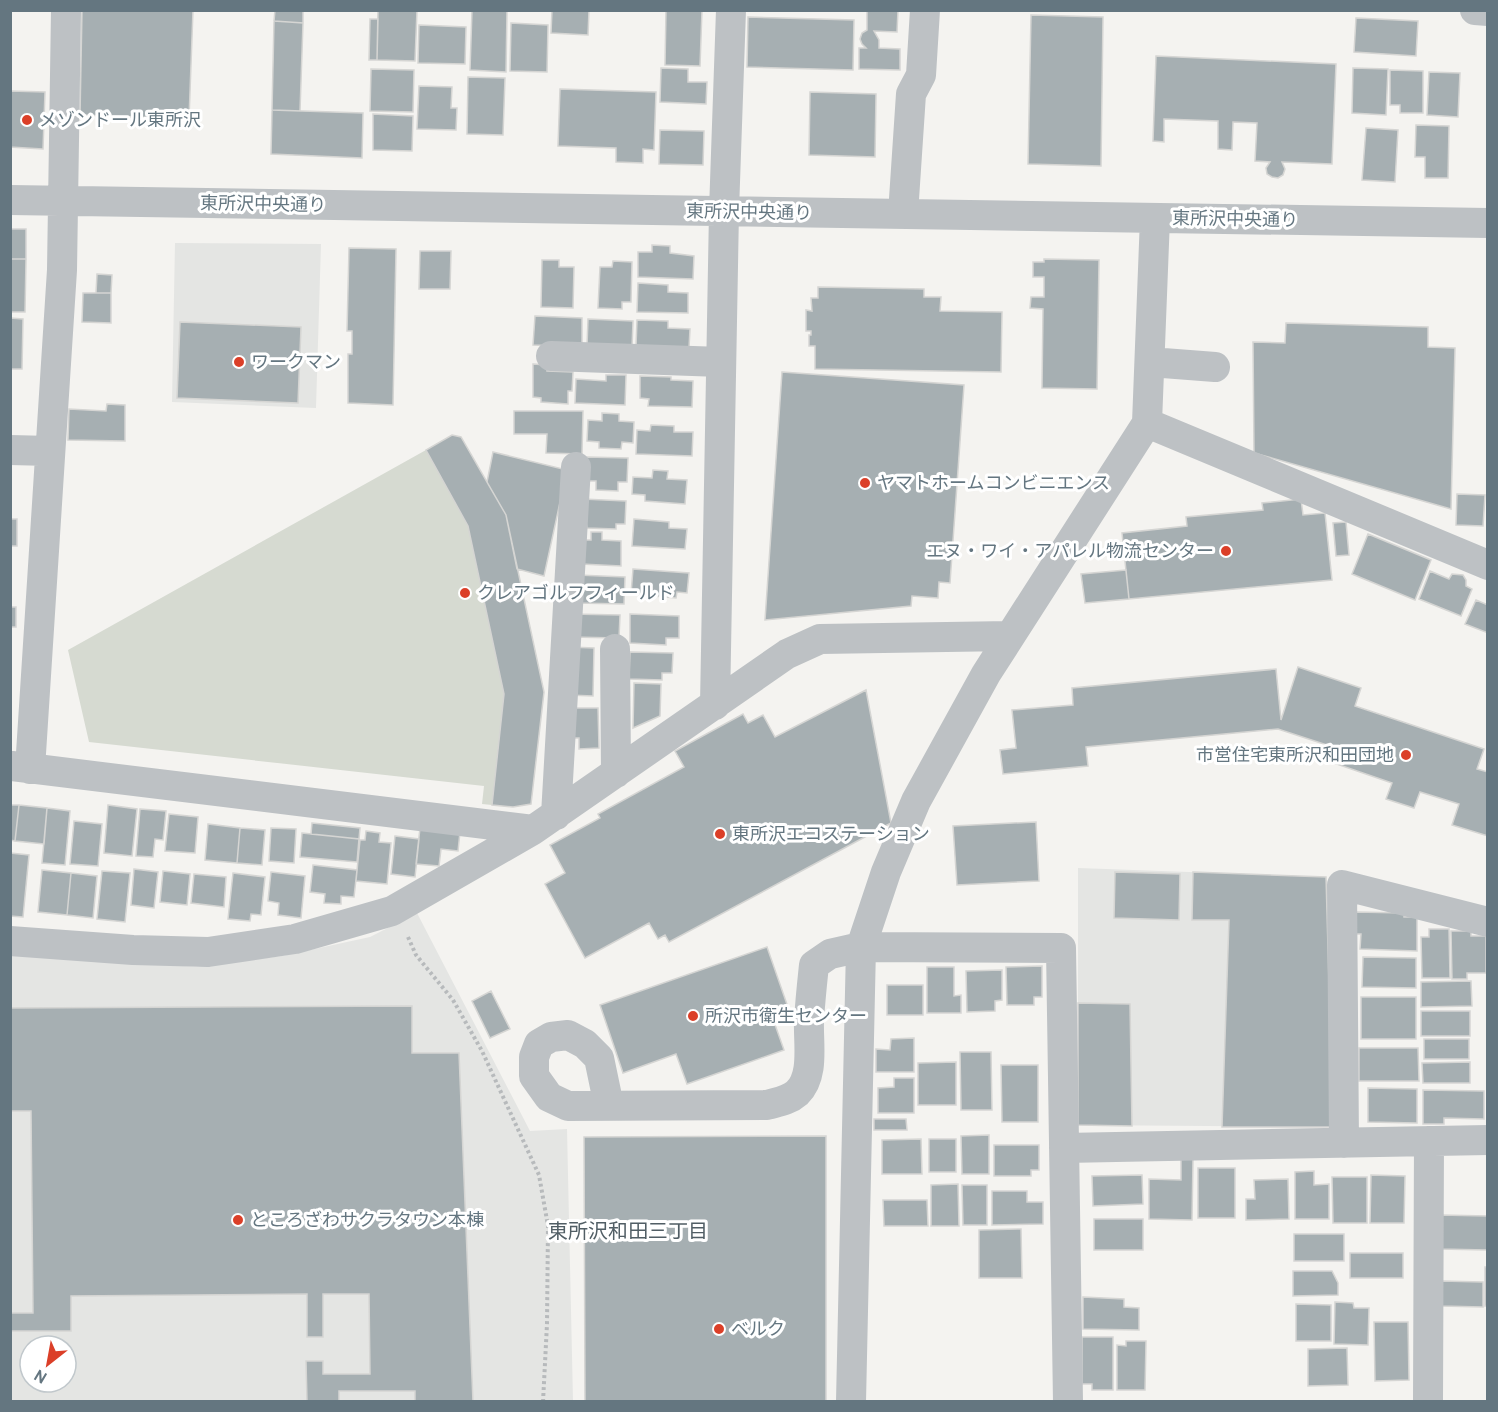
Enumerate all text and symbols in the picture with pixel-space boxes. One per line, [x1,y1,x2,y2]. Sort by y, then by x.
place label: メゾンドール東所沢 [39,110,201,133]
marker: メゾンドール東所沢 [20,113,34,127]
street label: 東所沢中央通り [200,193,326,218]
street label: 東所沢中央通り [686,201,812,226]
street label: 東所沢中央通り [1172,208,1298,233]
place label: ワークマン [251,352,341,375]
marker: ワークマン [232,355,246,369]
place label: ヤマトホームコンビニエンス [877,473,1110,496]
marker: ヤマトホームコンビニエンス [858,476,872,490]
place label: エヌ・ワイ・アパレル物流センター [926,541,1214,564]
marker: エヌ・ワイ・アパレル物流センター [1219,544,1233,558]
place label: クレアゴルフフィールド [477,583,675,606]
marker: クレアゴルフフィールド [458,586,472,600]
place label: 市営住宅東所沢和田団地 [1196,745,1394,768]
marker: 市営住宅東所沢和田団地 [1399,748,1413,762]
place label: 東所沢エコステーション [732,824,930,847]
marker: 東所沢エコステーション [713,827,727,841]
place label: 所沢市衛生センター [705,1006,867,1029]
marker: 所沢市衛生センター [686,1009,700,1023]
place label: ところざわサクラタウン本棟 [250,1210,484,1233]
marker: ところざわサクラタウン本棟 [231,1213,245,1227]
district label: 東所沢和田三丁目 [548,1220,708,1246]
place label: ベルク [731,1319,785,1342]
marker: ベルク [712,1322,726,1336]
north arrow [18,1334,78,1394]
text: N [31,1364,51,1387]

